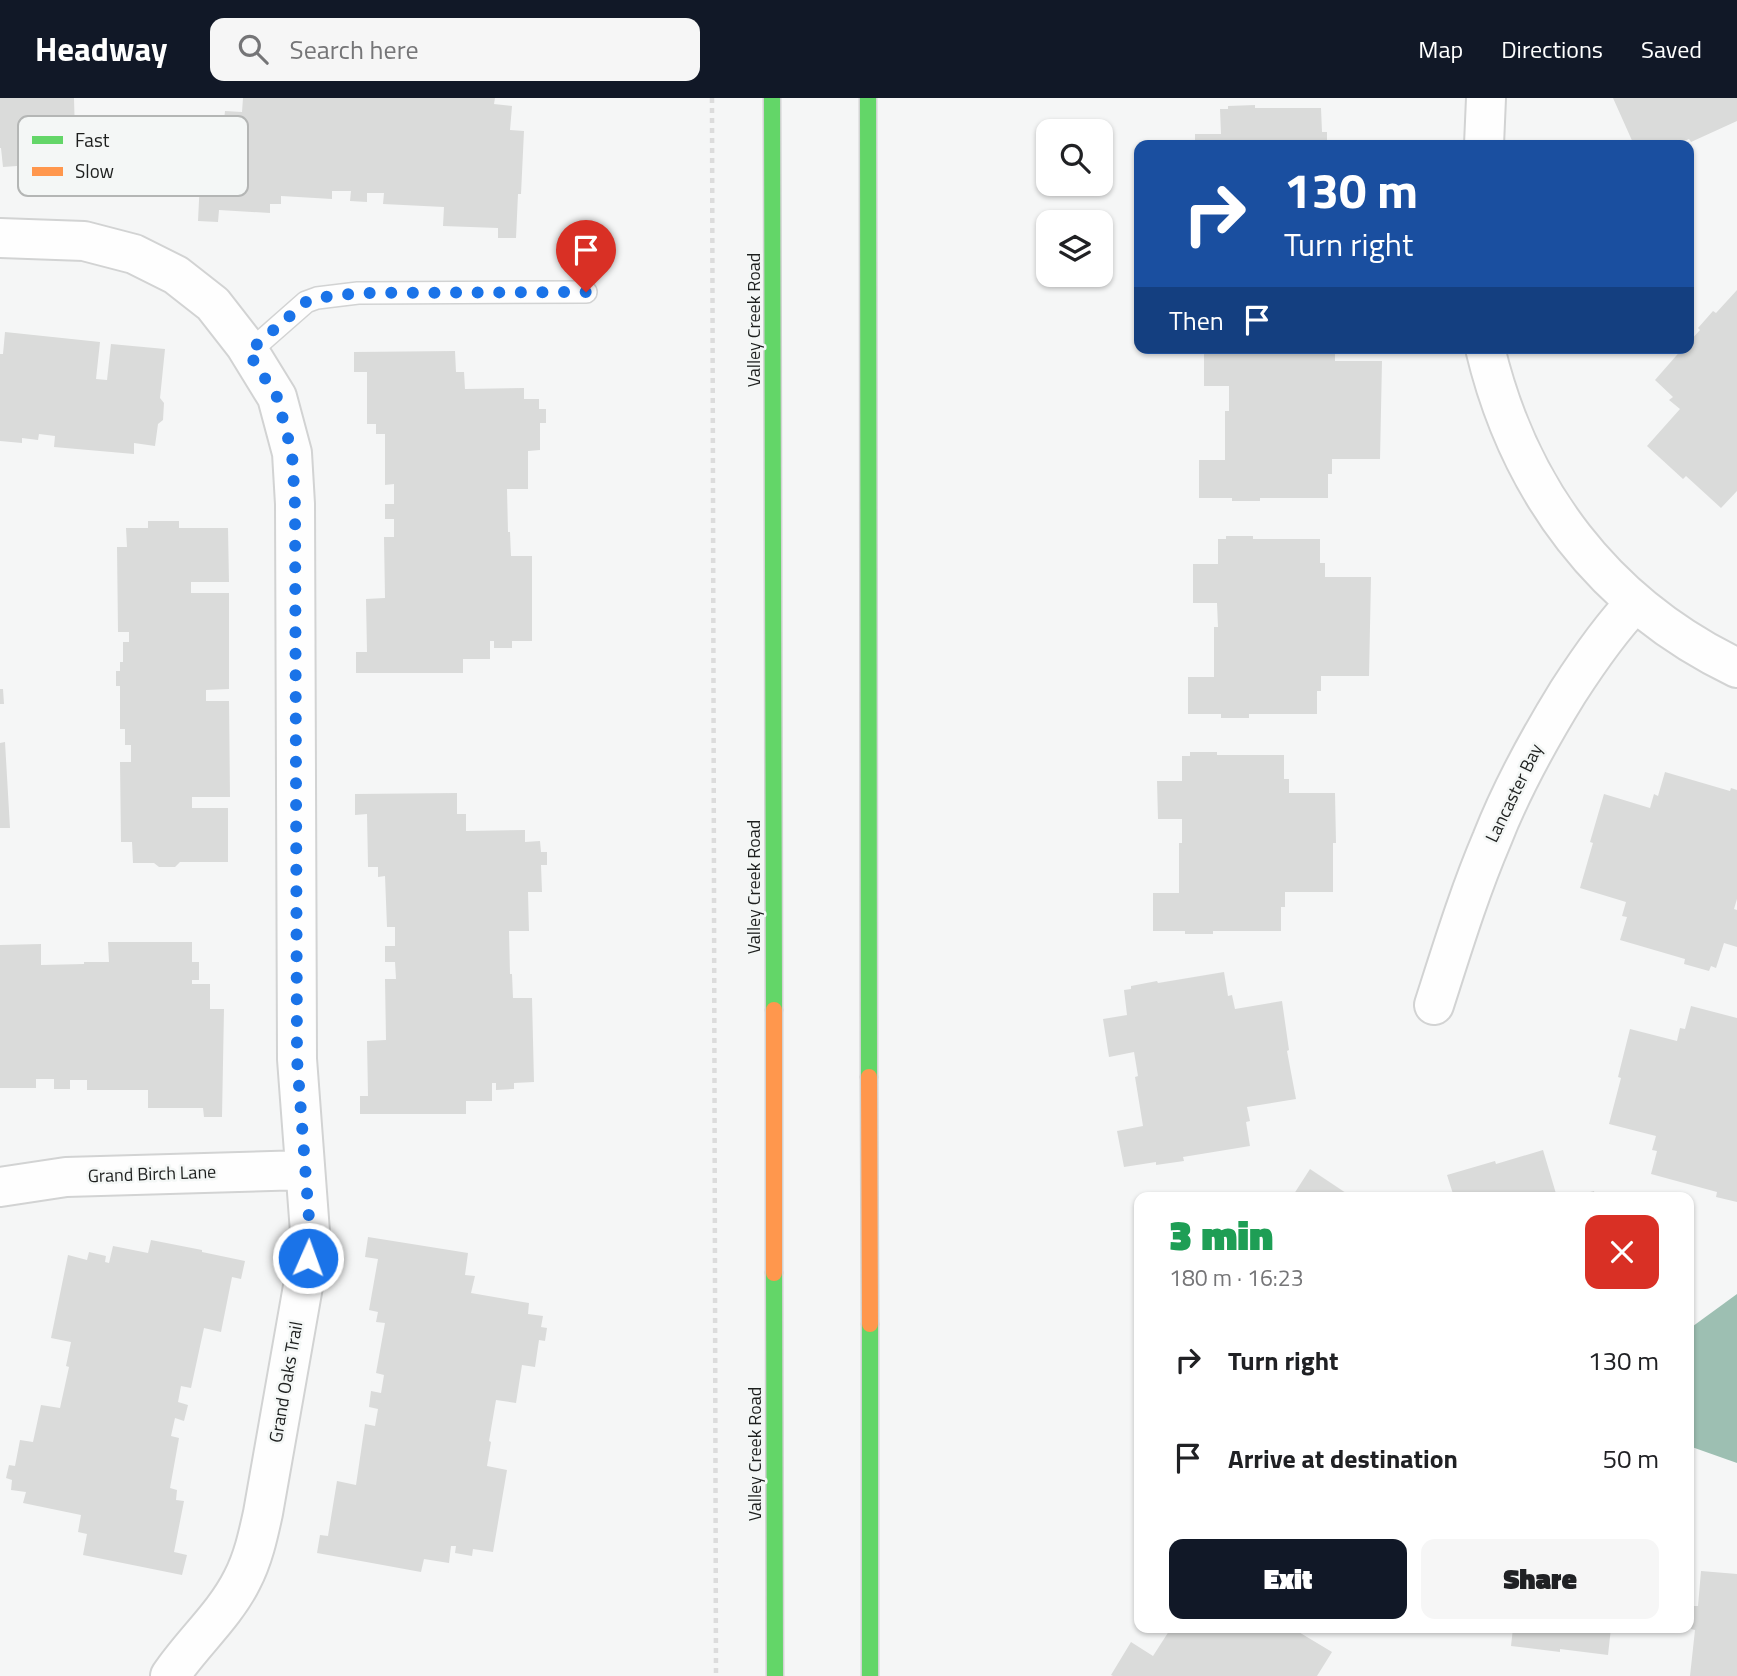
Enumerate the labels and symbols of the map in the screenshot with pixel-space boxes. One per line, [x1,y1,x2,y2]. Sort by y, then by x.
legend [18,116,248,196]
text: Fast [75,125,110,154]
text: Slow [75,156,114,185]
pin [556,220,616,292]
street label: Valley Creek Road [740,253,767,387]
street label: Lancaster Bay [1478,739,1549,847]
street label: Valley Creek Road [740,820,767,954]
street label: Grand Birch Lane [87,1158,217,1189]
position arrow [271,1221,345,1295]
street label: Grand Oaks Trail [262,1319,309,1445]
street label: Valley Creek Road [741,1387,768,1521]

